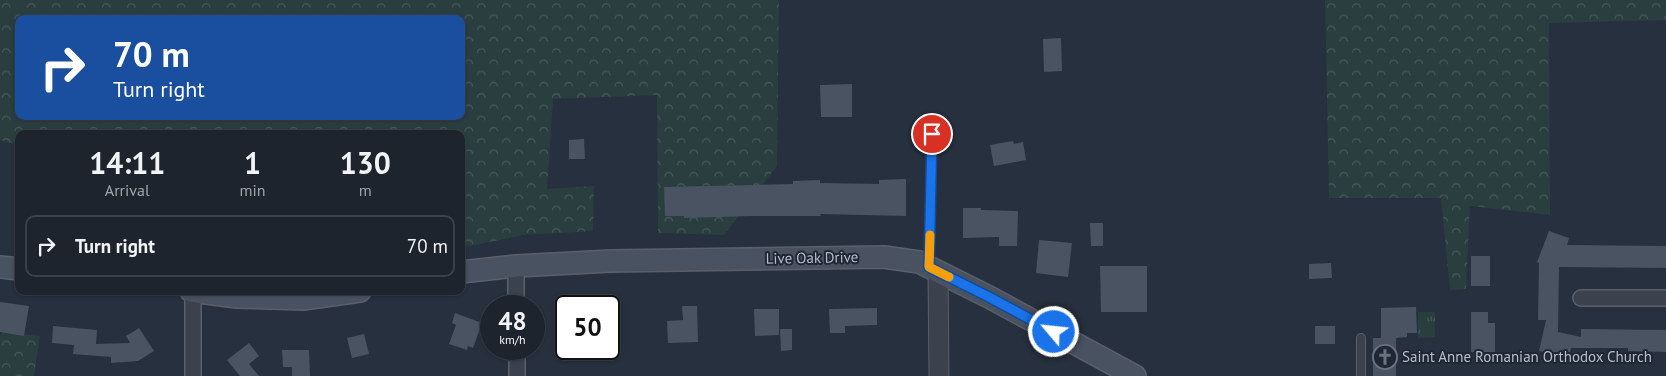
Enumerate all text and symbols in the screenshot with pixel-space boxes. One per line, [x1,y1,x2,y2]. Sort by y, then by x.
text: 70 m [113,31,190,77]
icon: right [30,35,95,100]
text: Turn right [113,75,205,103]
pin [911,113,953,155]
icon: arrive [918,120,946,148]
text: 14:11 [89,143,165,182]
text: 1 [244,143,261,182]
text: 130 [340,143,391,182]
text: Arrival [105,180,150,200]
text: min [240,180,266,200]
text: m [359,180,372,200]
icon: right [32,232,60,260]
text: Turn right [75,234,155,258]
text: 70 m [407,234,448,258]
street label: Live Oak Drive [766,247,858,268]
speed limit sign: 50 [555,295,620,360]
text: 48 [498,305,527,337]
position arrow [1027,305,1079,357]
text: km/h [499,332,526,347]
church icon: Saint Anne Romanian Orthodox Church [1372,344,1398,370]
place label: Saint Anne Romanian Orthodox Church [1402,347,1652,366]

